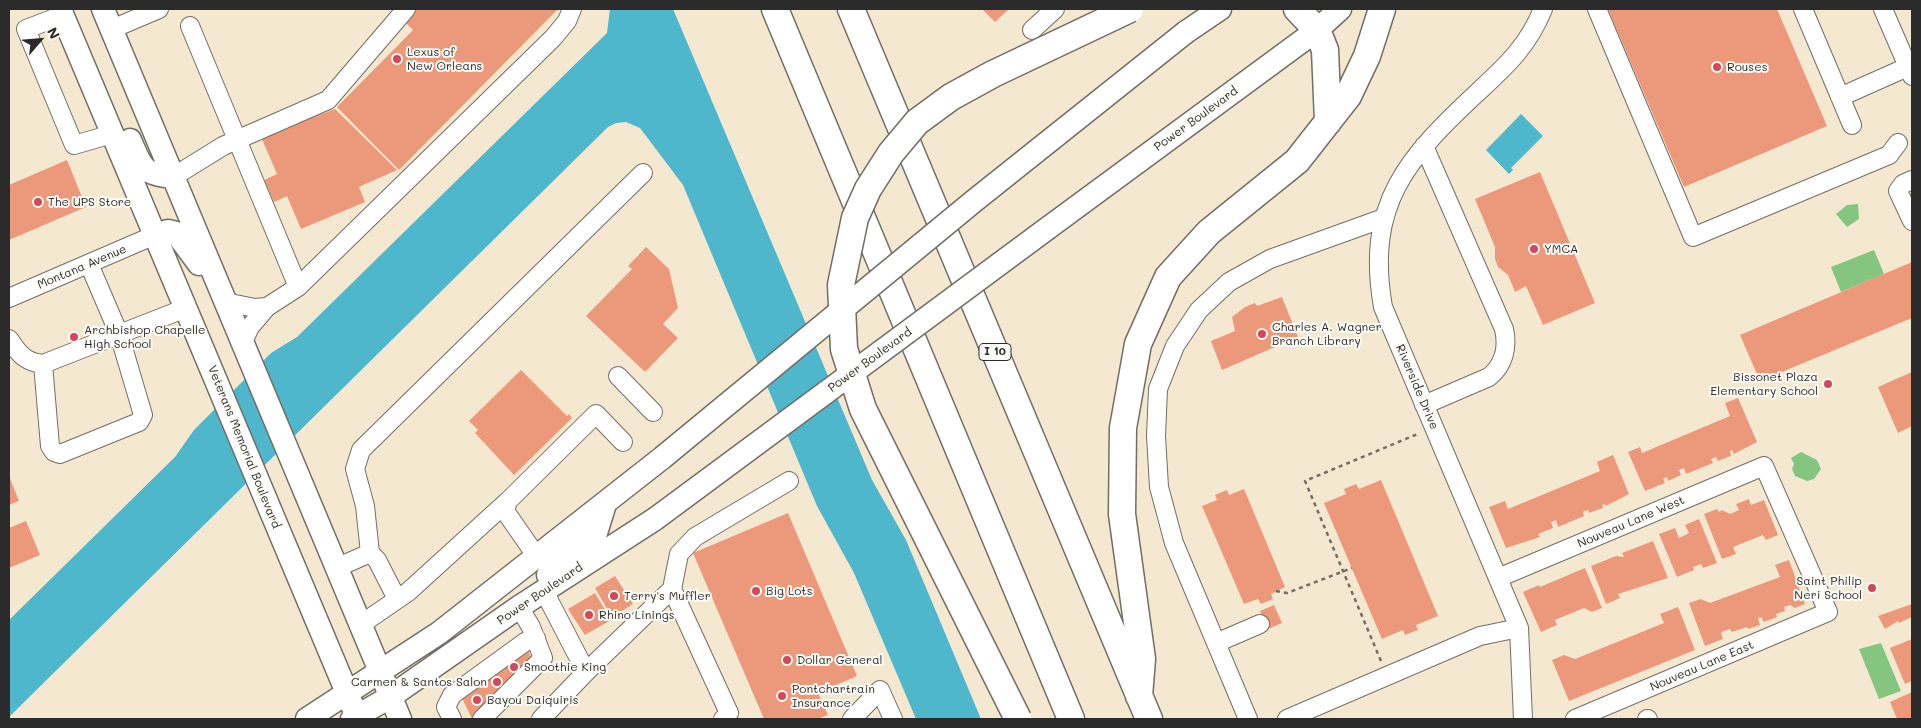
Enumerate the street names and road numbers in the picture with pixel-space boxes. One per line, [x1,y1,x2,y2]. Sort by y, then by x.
street label: Power Boulevard [1151,84,1241,154]
street label: Montana Avenue [35,242,129,292]
street label: Power Boulevard [825,325,915,395]
street label: Riverside Drive [1393,342,1441,432]
road number: I 10 [979,344,1011,361]
street label: Veterans Memorial Boulevard [205,363,283,531]
street label: Nouveau Lane West [1575,493,1687,551]
street label: Power Boulevard [494,560,586,628]
street label: Nouveau Lane East [1648,638,1756,694]

